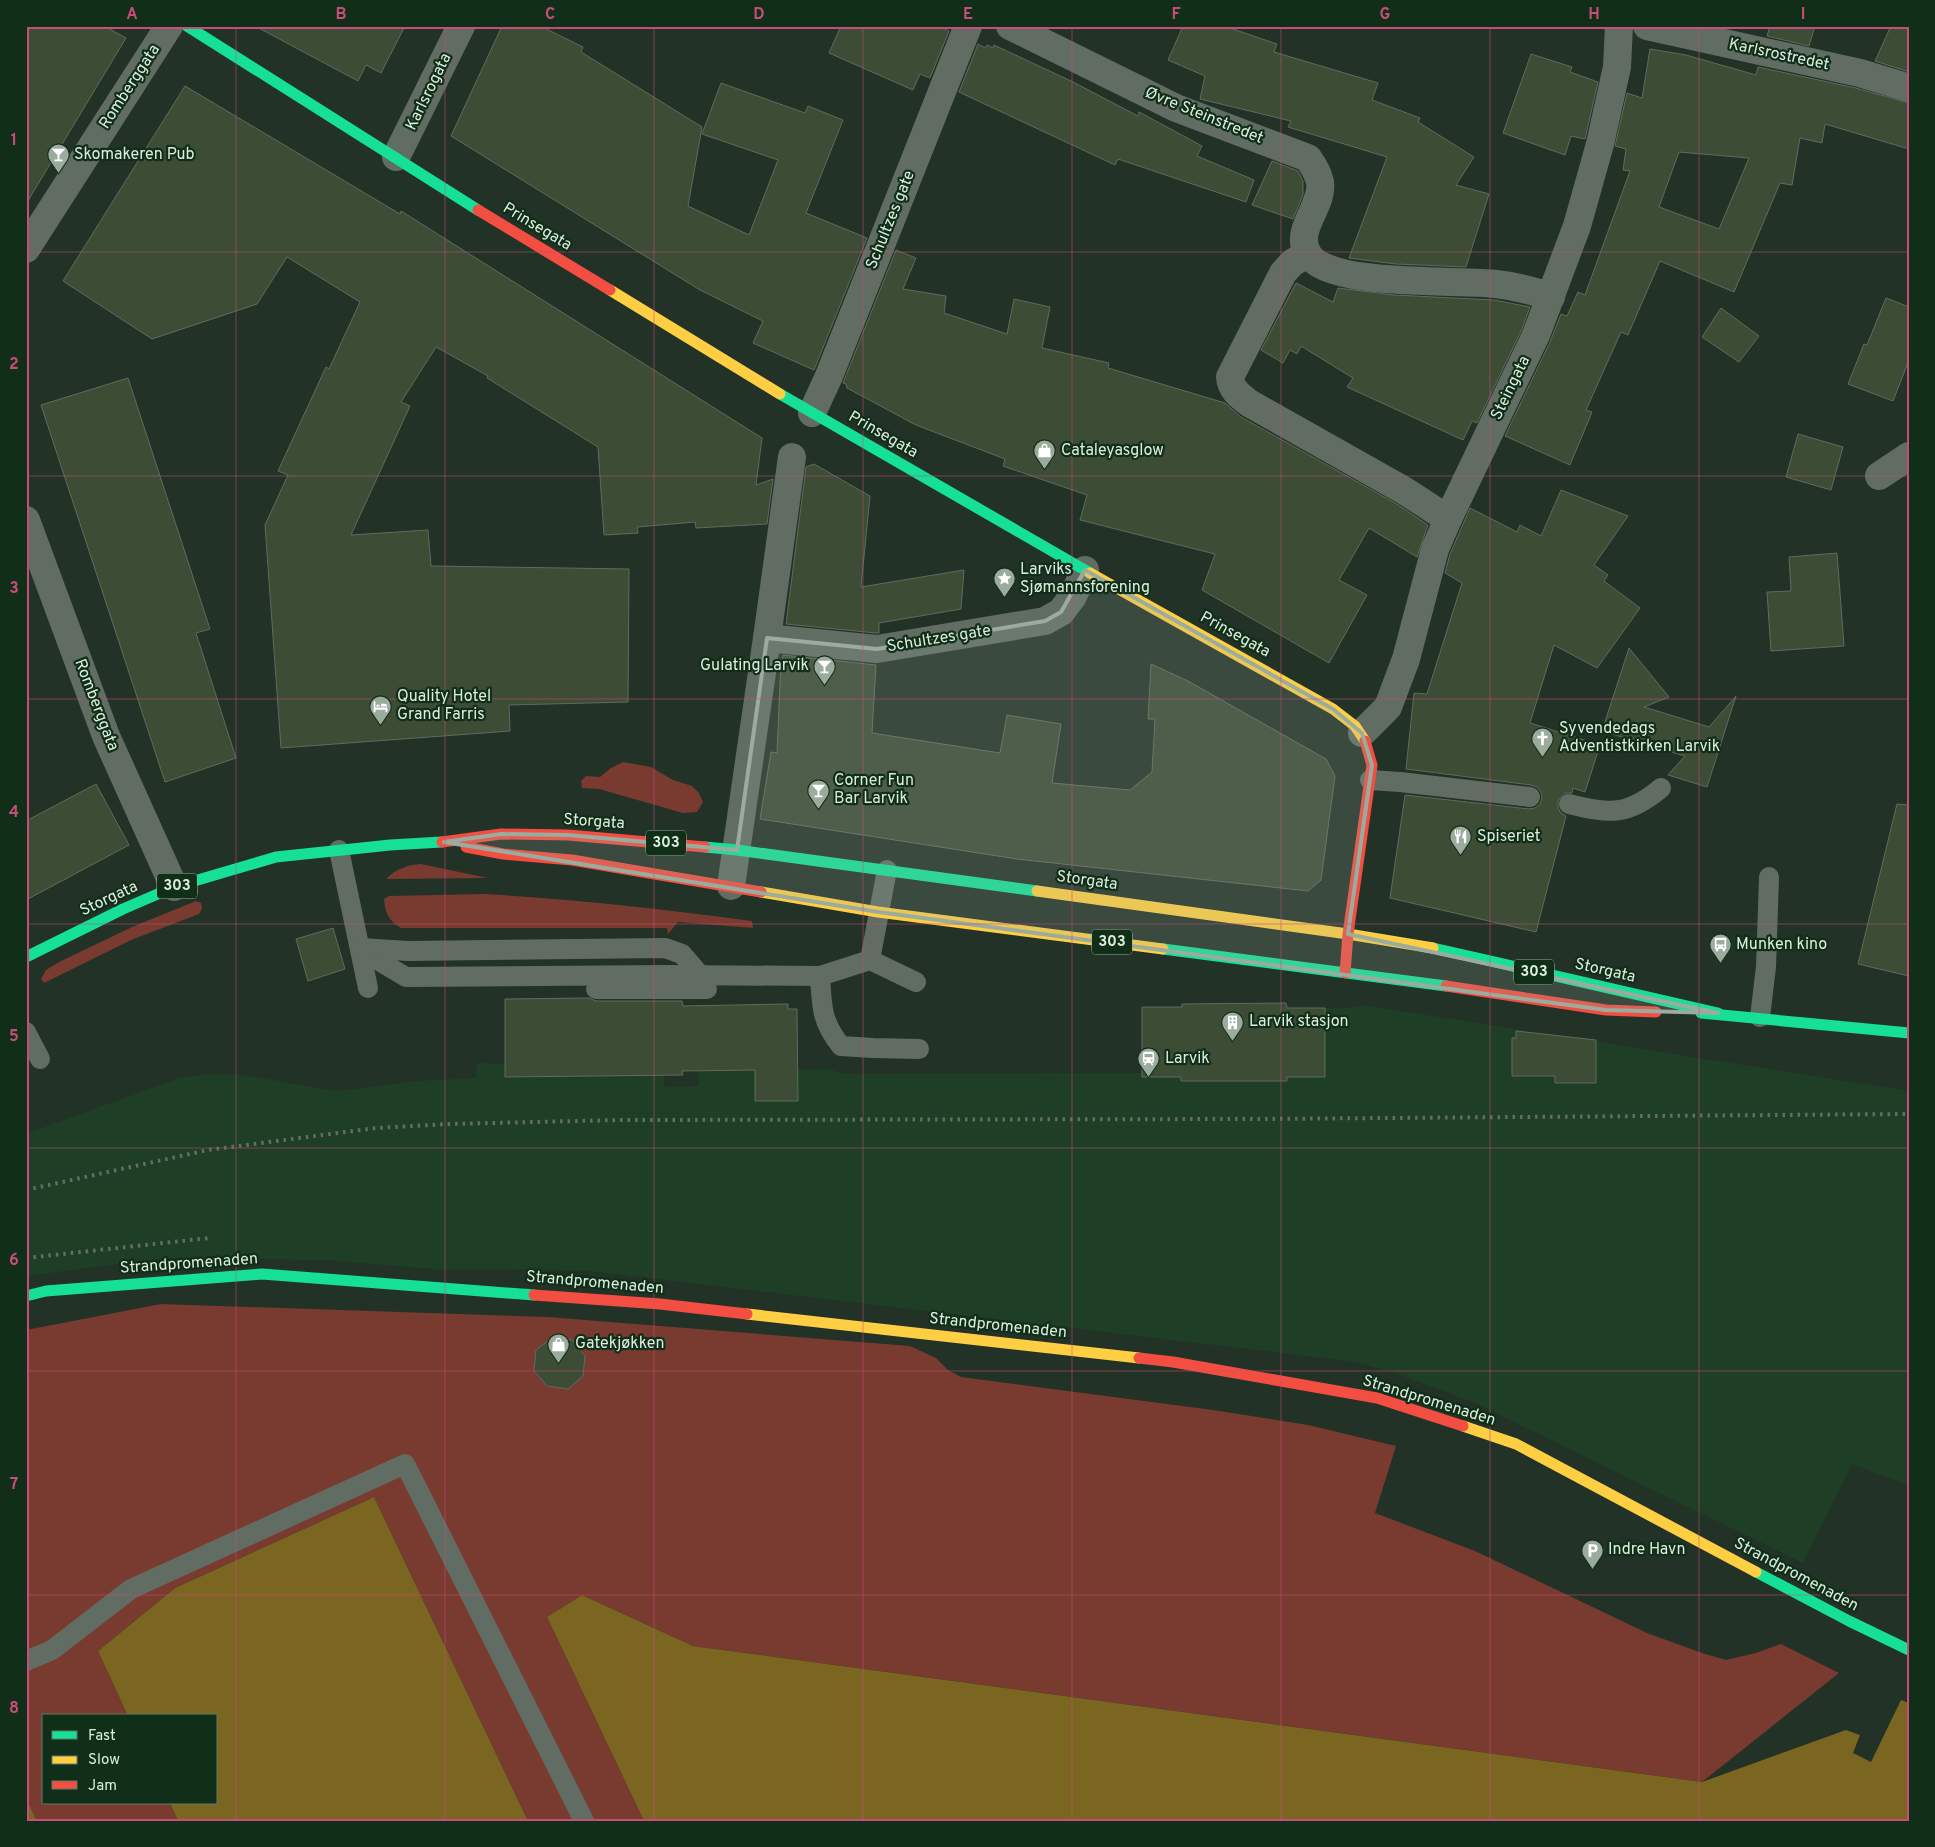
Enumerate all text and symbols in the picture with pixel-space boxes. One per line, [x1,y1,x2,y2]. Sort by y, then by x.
text: A [126,5,138,25]
text: B [335,5,347,25]
text: C [545,5,555,25]
text: D [753,5,765,25]
text: E [963,5,973,25]
text: F [1171,5,1181,25]
text: G [1380,5,1390,25]
text: H [1588,5,1600,25]
text: I [1801,5,1805,25]
street label: Karlsrostredet [1727,35,1831,75]
street label: Romberggata [95,41,165,133]
street label: Karlsrogata [402,50,456,134]
street label: Øvre Steinstredet [1142,83,1266,149]
text: 1 [11,131,17,151]
bar icon: Skomakeren Pub [46,143,70,174]
place label: Skomakeren Pub [74,145,194,165]
street label: Schultzes gate [862,168,920,272]
street label: Prinsegata [499,199,575,255]
street label: Steingata [1487,353,1535,423]
text: 2 [9,355,19,375]
street label: Prinsegata [845,407,921,463]
shop icon: Cataleyasglow [1033,439,1057,470]
place label: Cataleyasglow [1061,441,1164,461]
place label: Larviks Sjømannsforening [1020,560,1150,598]
place icon: Larviks Sjømannsforening [992,567,1016,598]
text: 3 [9,579,19,599]
street label: Prinsegata [1196,608,1274,662]
street label: Schultzes gate [886,621,992,657]
bar icon: Gulating Larvik [813,654,837,685]
street label: Romberggata [69,656,123,754]
place label: Gulating Larvik [700,656,809,676]
place label: Quality Hotel Grand Farris [397,687,491,725]
hotel icon: Quality Hotel Grand Farris [369,694,393,725]
place label: Syvendedags Adventistkirken Larvik [1559,719,1720,757]
church icon: Syvendedags Adventistkirken Larvik [1531,726,1555,757]
place label: Corner Fun Bar Larvik [834,771,914,809]
bar icon: Corner Fun Bar Larvik [806,778,830,809]
text: 4 [9,803,19,823]
street label: Storgata [563,810,625,834]
restaurant icon: Spiseriet [1449,825,1473,856]
place label: Spiseriet [1477,827,1541,847]
road number: 303 [646,830,686,856]
street label: Storgata [1055,867,1119,895]
road number: 303 [157,874,197,898]
street label: Storgata [77,877,141,921]
road number: 303 [1092,930,1132,954]
bus stop icon: Munken kino [1708,933,1732,964]
place label: Munken kino [1736,935,1827,955]
street label: Storgata [1573,954,1637,988]
road number: 303 [1514,960,1554,984]
building icon: Larvik stasjon [1221,1010,1245,1041]
place label: Larvik stasjon [1249,1012,1349,1032]
text: 5 [9,1027,19,1047]
station icon: Larvik [1137,1047,1161,1078]
place label: Larvik [1165,1049,1210,1069]
street label: Strandpromenaden [119,1249,259,1279]
text: 6 [9,1251,19,1271]
street label: Strandpromenaden [525,1267,665,1299]
street label: Strandpromenaden [928,1309,1068,1343]
shop icon: Gatekjøkken [547,1332,571,1363]
place label: Gatekjøkken [575,1334,664,1354]
street label: Strandpromenaden [1360,1371,1498,1431]
text: 7 [10,1475,18,1495]
street label: Strandpromenaden [1730,1534,1862,1616]
parking icon: Indre Havn [1580,1538,1604,1569]
place label: Indre Havn [1608,1540,1685,1560]
text: 8 [9,1699,19,1719]
legend [42,1714,218,1804]
text: Fast [88,1727,116,1746]
text: Slow [88,1751,120,1770]
text: Jam [88,1777,117,1796]

